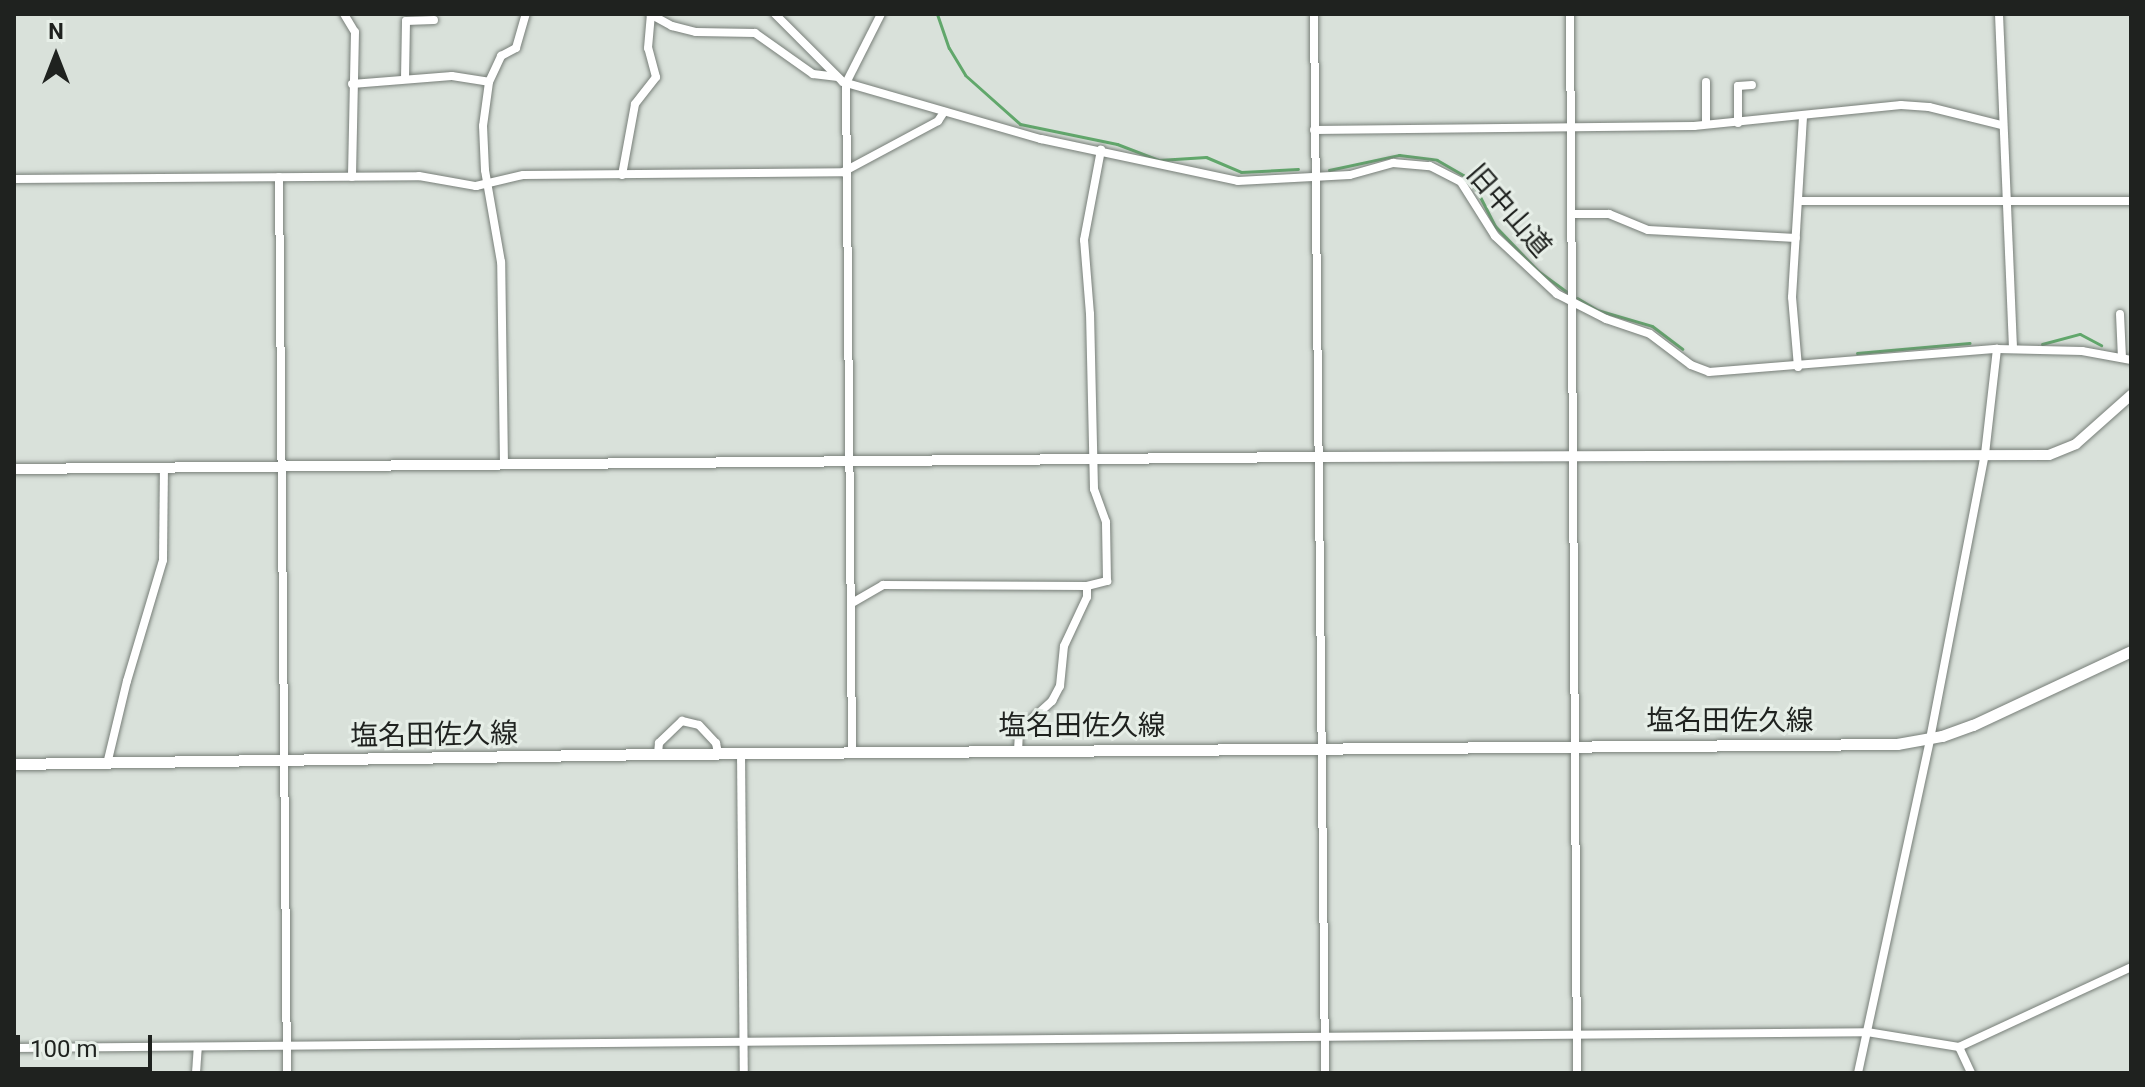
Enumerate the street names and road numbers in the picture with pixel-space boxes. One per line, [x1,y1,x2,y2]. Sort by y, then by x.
street label: 旧中山道 [1460,158,1558,264]
street label: 塩名田佐久線 [1646,704,1814,738]
street label: 塩名田佐久線 [998,709,1166,743]
street label: 塩名田佐久線 [350,717,518,753]

